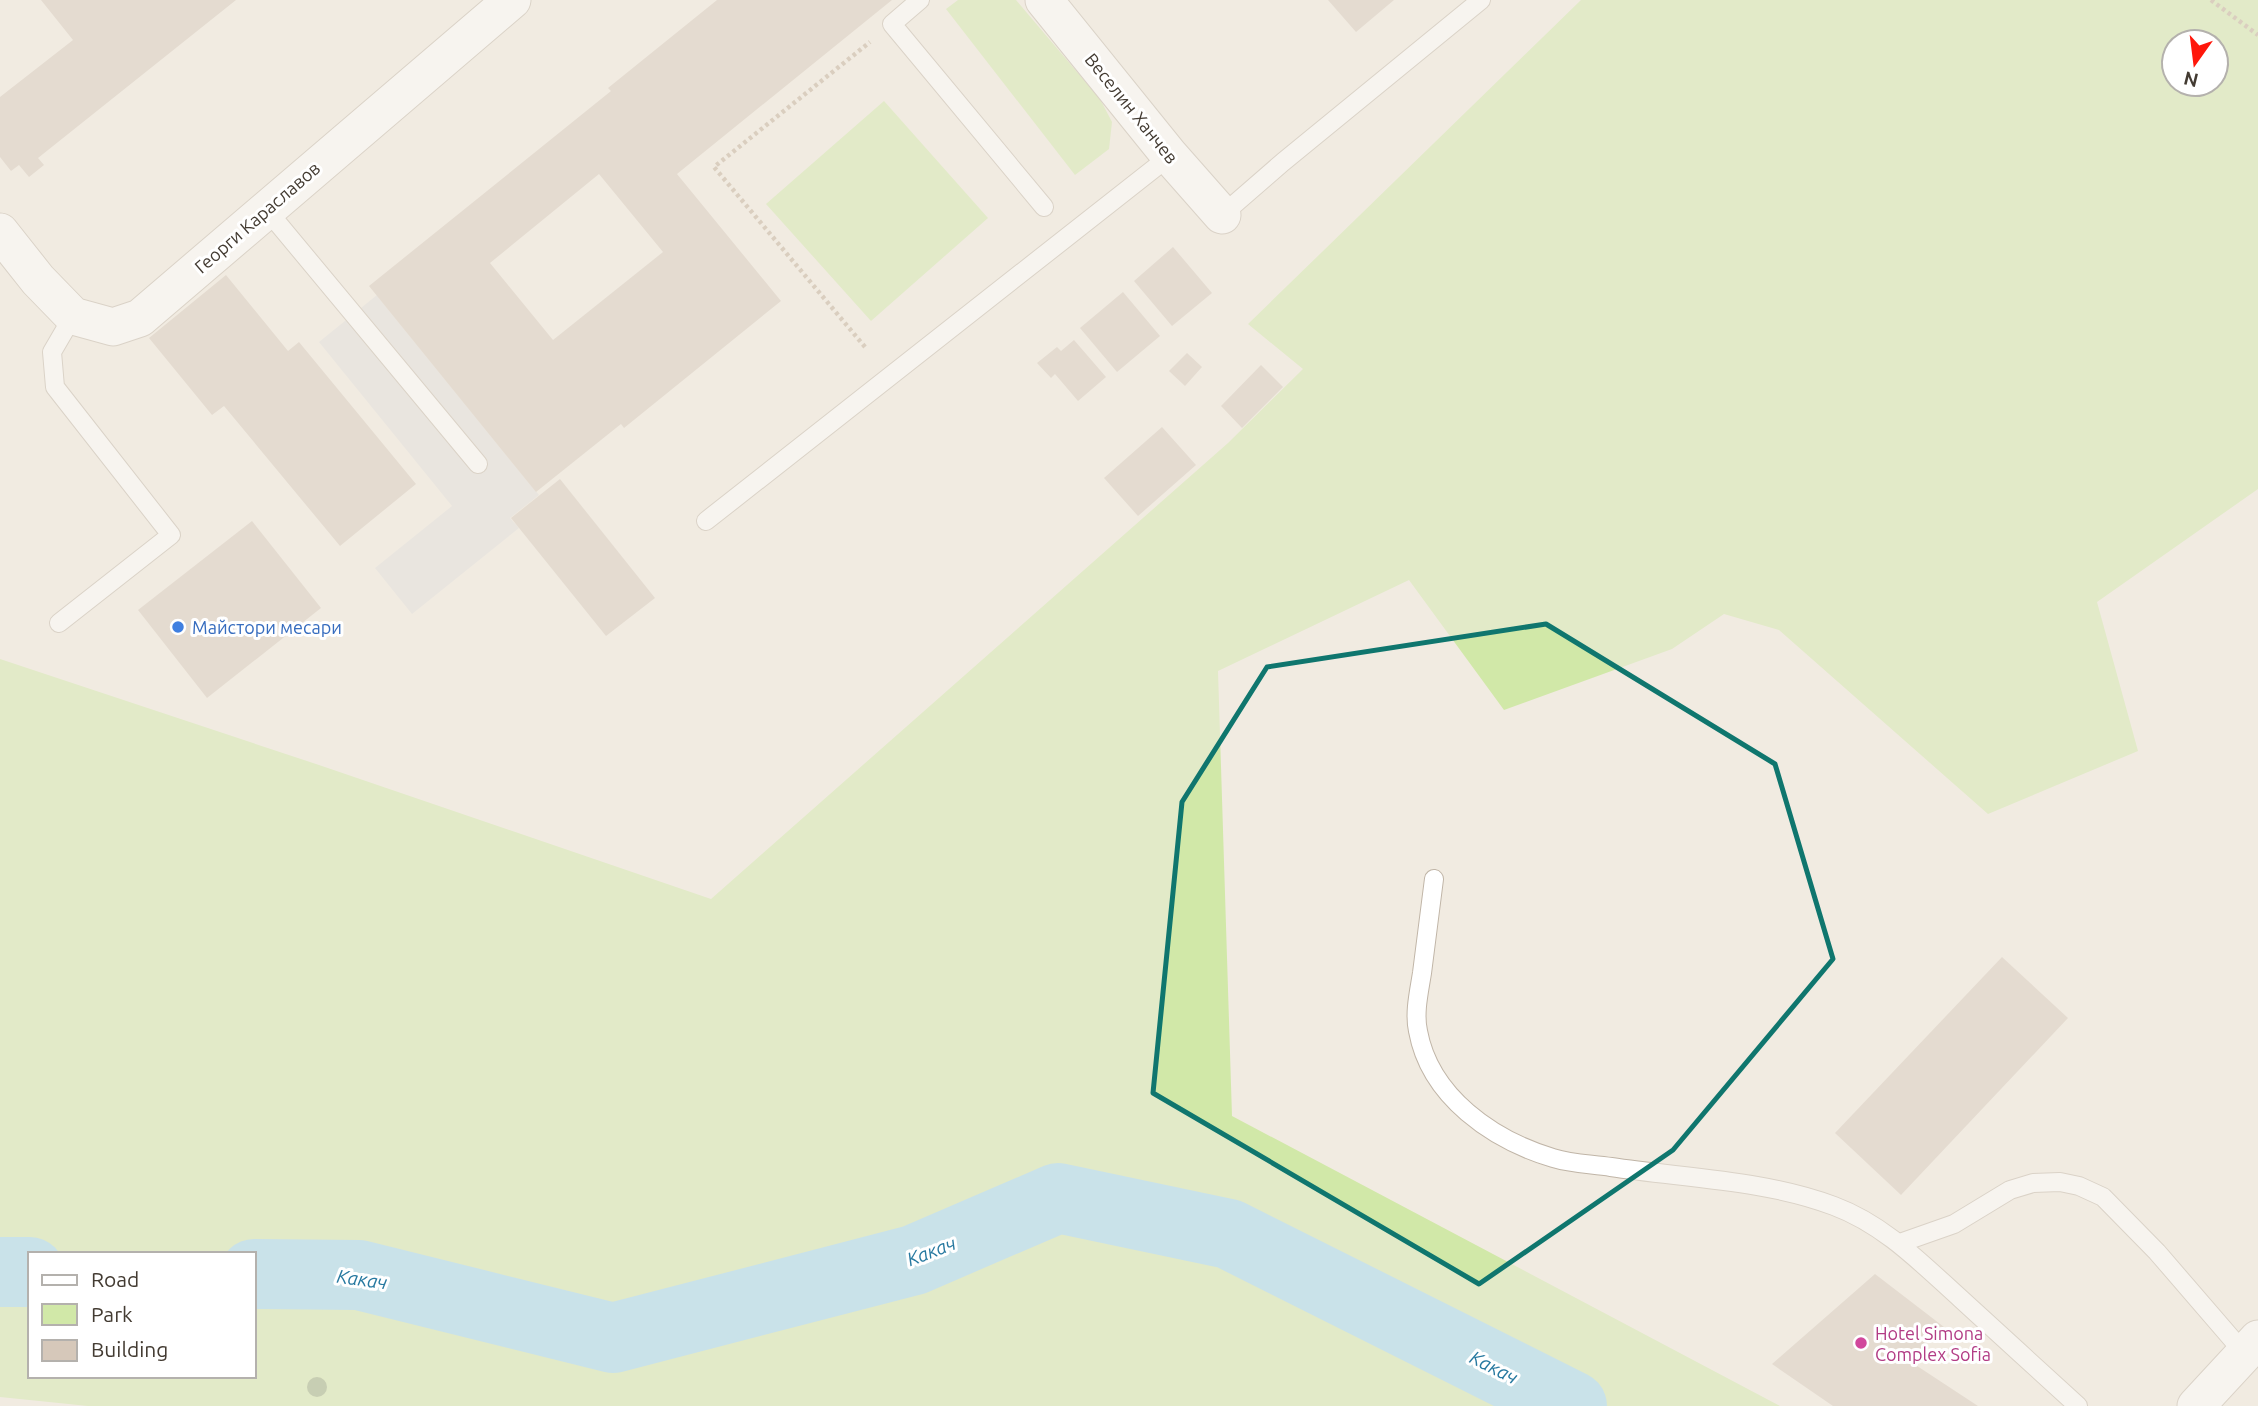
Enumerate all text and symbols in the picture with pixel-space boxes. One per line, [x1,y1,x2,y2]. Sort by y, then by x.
north arrow [2160,28,2230,98]
street label: Веселин Ханчев [1082,49,1182,167]
text: N [2181,67,2200,92]
street label: Георги Караславов [190,157,324,277]
place label: Майстори месари [192,617,342,637]
marker: Майстори месари [170,619,186,635]
water label: Какач [903,1232,959,1270]
legend [28,1252,256,1378]
water label: Какач [335,1265,389,1293]
text: Road [91,1267,139,1291]
text: Park [91,1302,133,1326]
place label: Hotel Simona Complex Sofia [1875,1323,1991,1364]
marker: Hotel Simona Complex Sofia [1853,1335,1869,1351]
text: Building [91,1337,168,1361]
water label: Какач [1466,1346,1522,1388]

